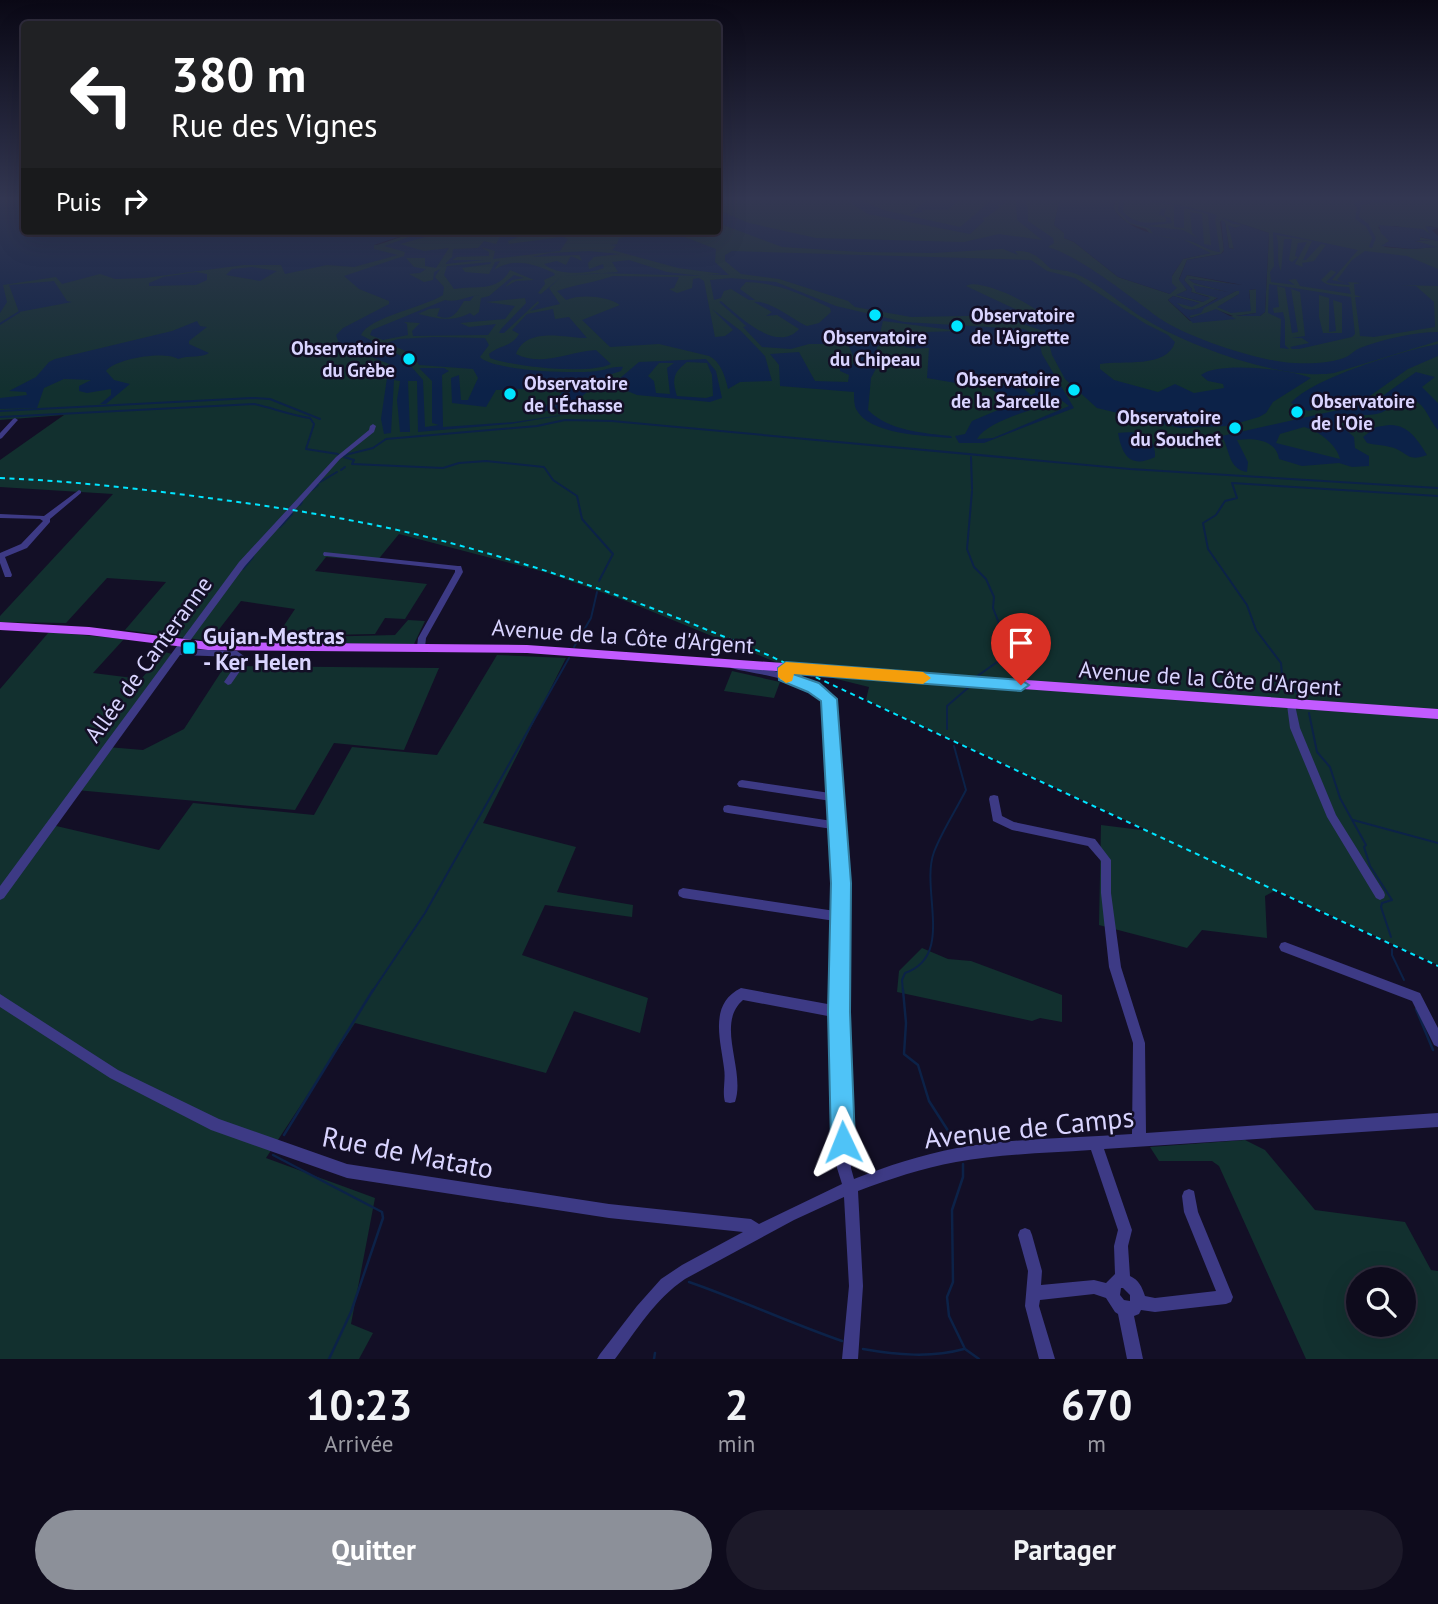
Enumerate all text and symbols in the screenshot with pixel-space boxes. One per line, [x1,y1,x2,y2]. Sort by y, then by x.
text: 380 m [171,42,306,106]
icon: left [56,49,147,140]
text: Rue des Vignes [171,104,377,146]
icon: right [116,182,154,220]
text: Puis [56,185,102,218]
place label: Observatoire de l'Aigrette [971,303,1075,349]
marker: Observatoire du Chipeau [867,307,883,323]
marker: Observatoire de l'Aigrette [949,318,965,334]
place label: Observatoire du Chipeau [823,325,927,371]
place label: Observatoire du Grèbe [291,336,395,382]
marker: Observatoire du Grèbe [401,351,417,367]
place label: Observatoire de la Sarcelle [951,367,1060,413]
place label: Observatoire de l'Échasse [524,371,628,417]
marker: Observatoire de la Sarcelle [1066,382,1082,398]
marker: Observatoire de l'Échasse [502,386,518,402]
place label: Observatoire de l'Oie [1311,389,1415,435]
marker: Observatoire de l'Oie [1289,404,1305,420]
place label: Observatoire du Souchet [1117,405,1221,451]
marker: Observatoire du Souchet [1227,420,1243,436]
street label: Allée de Canteranne [78,570,218,748]
street label: Avenue de la Côte d'Argent [491,612,755,660]
pin [991,613,1051,685]
place label: Gujan-Mestras - Ker Helen [203,621,345,676]
icon: arrive [1002,624,1040,662]
marker: Gujan-Mestras - Ker Helen [181,640,197,656]
street label: Avenue de la Côte d'Argent [1078,654,1342,702]
street label: Avenue de Camps [922,1098,1136,1156]
position arrow [806,1105,880,1179]
street label: Rue de Matato [319,1117,497,1187]
map controls [1346,1267,1416,1337]
button: search [1346,1267,1416,1337]
text: 10:23 [306,1377,412,1432]
text: 2 [725,1377,748,1432]
text: 670 [1061,1377,1132,1432]
text: Arrivée [324,1429,394,1458]
text: min [718,1429,755,1458]
text: m [1087,1429,1106,1458]
button: Quitter [35,1510,712,1590]
button: Partager [726,1510,1403,1590]

